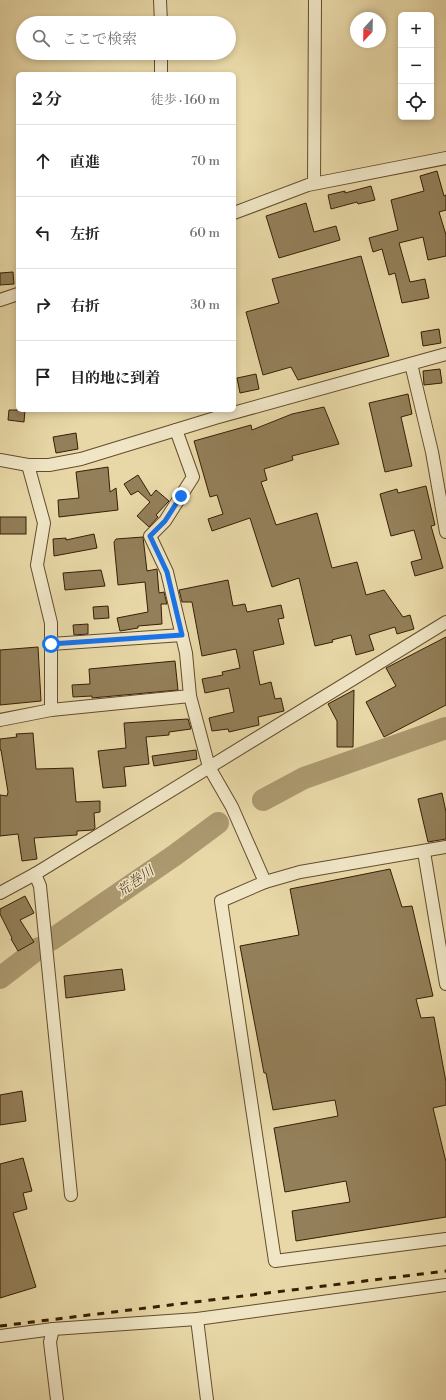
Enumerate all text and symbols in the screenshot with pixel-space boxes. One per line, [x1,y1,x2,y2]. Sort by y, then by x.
north arrow [350,12,386,48]
map controls [398,12,434,120]
button: + [398,12,434,48]
search box [16,16,236,60]
icon: search [30,27,52,49]
text: ここで検索 [62,30,137,49]
button: − [398,48,434,84]
button: locate [398,84,434,120]
text: 2 分 [32,89,62,111]
text: 徒歩 · 160 m [151,92,220,108]
icon: ahead [32,150,54,172]
text: 直進 [70,153,100,172]
text: 70 m [191,153,220,169]
icon: left [32,222,54,244]
text: 左折 [70,225,100,244]
text: 60 m [189,225,220,241]
icon: right [32,294,54,316]
text: 右折 [70,297,100,316]
text: 30 m [190,297,220,313]
icon: arrive [32,366,54,388]
text: 目的地に到着 [70,369,160,388]
route end [172,487,190,505]
route start [42,635,60,653]
water label: 荒巻川 [113,861,160,901]

